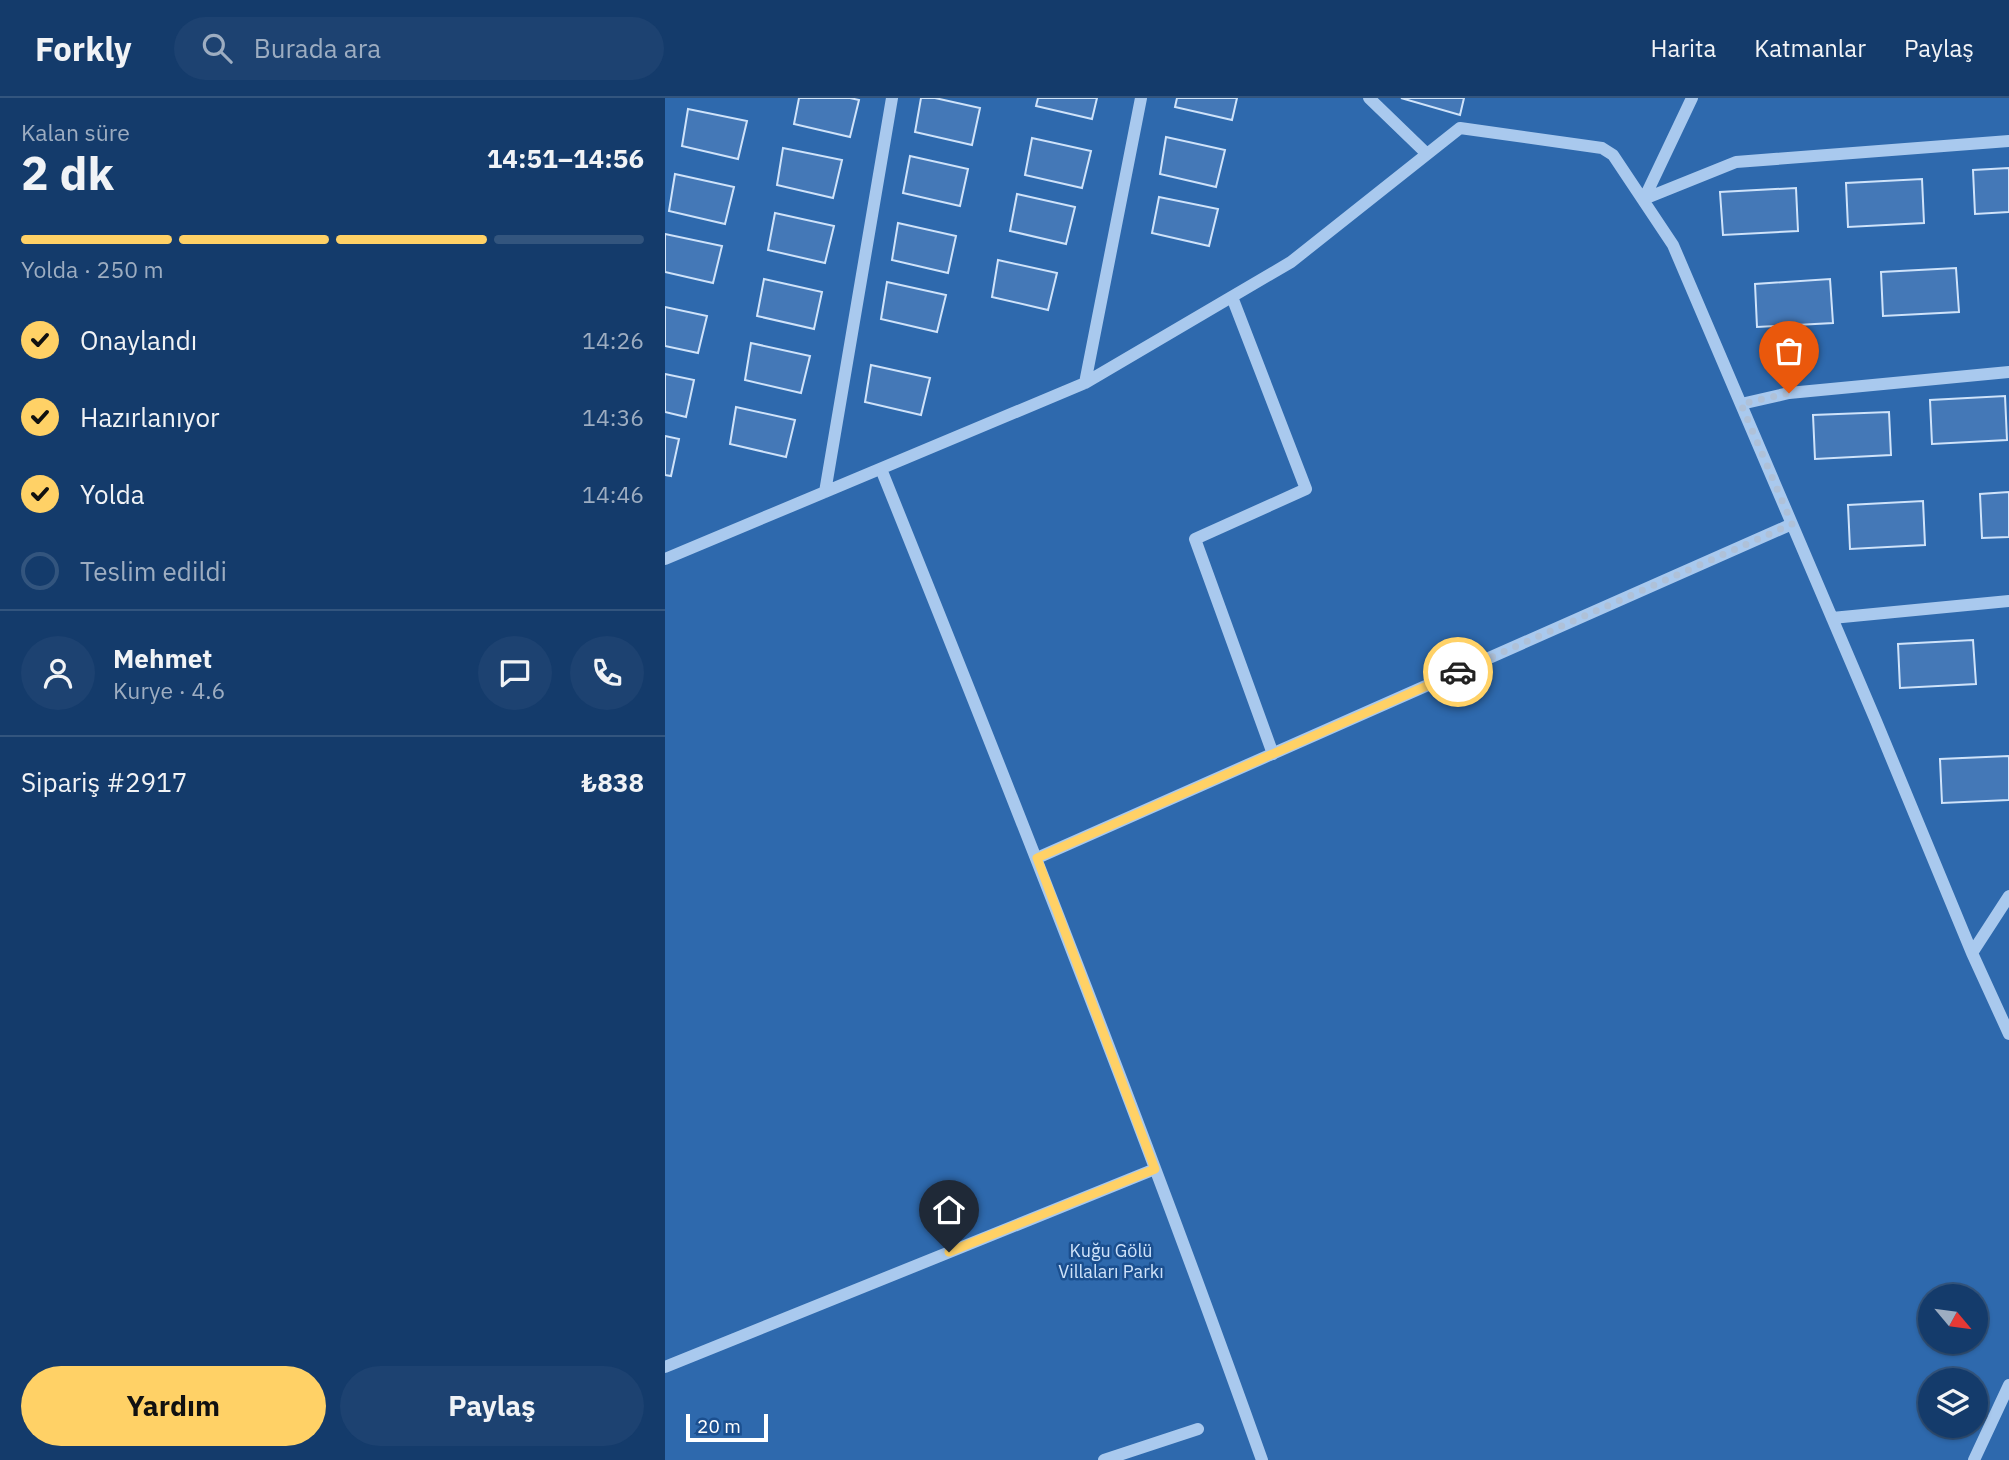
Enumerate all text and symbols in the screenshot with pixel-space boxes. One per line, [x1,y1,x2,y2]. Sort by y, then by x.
search box [174,17,664,80]
text: Forkly [35,27,132,70]
icon: search [198,29,236,67]
text: Burada ara [254,31,381,65]
text: Harita [1650,32,1716,64]
text: Katmanlar [1754,32,1866,64]
text: Paylaş [1904,32,1974,64]
text: Kalan süre [21,117,130,147]
text: 14:51–14:56 [487,141,644,175]
text: 2 dk [21,143,114,203]
text: Yolda · 250 m [21,254,164,284]
icon: check [21,321,59,359]
pin [1759,321,1819,393]
text: Onaylandı [80,323,197,357]
text: 14:26 [582,325,644,355]
icon: bag [1770,332,1808,370]
icon: check [21,398,59,436]
text: Hazırlanıyor [80,400,220,434]
text: 14:36 [582,402,644,432]
icon: check [21,475,59,513]
text: Yolda [80,477,145,511]
text: 14:46 [582,479,644,509]
text: Teslim edildi [80,554,227,588]
button: person [21,636,95,710]
button: chat [478,636,552,710]
button: phone [570,636,644,710]
courier [1423,637,1493,707]
text: Mehmet [113,641,212,675]
icon: car [1439,653,1477,691]
text: Kurye · 4.6 [113,675,225,705]
text: Sipariş #2917 [21,765,187,799]
text: ₺838 [581,765,644,799]
pin [919,1180,979,1252]
icon: home [930,1191,968,1229]
park label: Kuğu Gölü Villaları Parkı [1058,1239,1164,1283]
north arrow [1918,1284,1988,1354]
map controls [1918,1284,1988,1438]
button: Yardım [21,1366,326,1446]
button: Paylaş [340,1366,644,1446]
button: layers [1918,1368,1988,1438]
scale bar [686,1411,768,1443]
text: 20 m [697,1414,741,1438]

